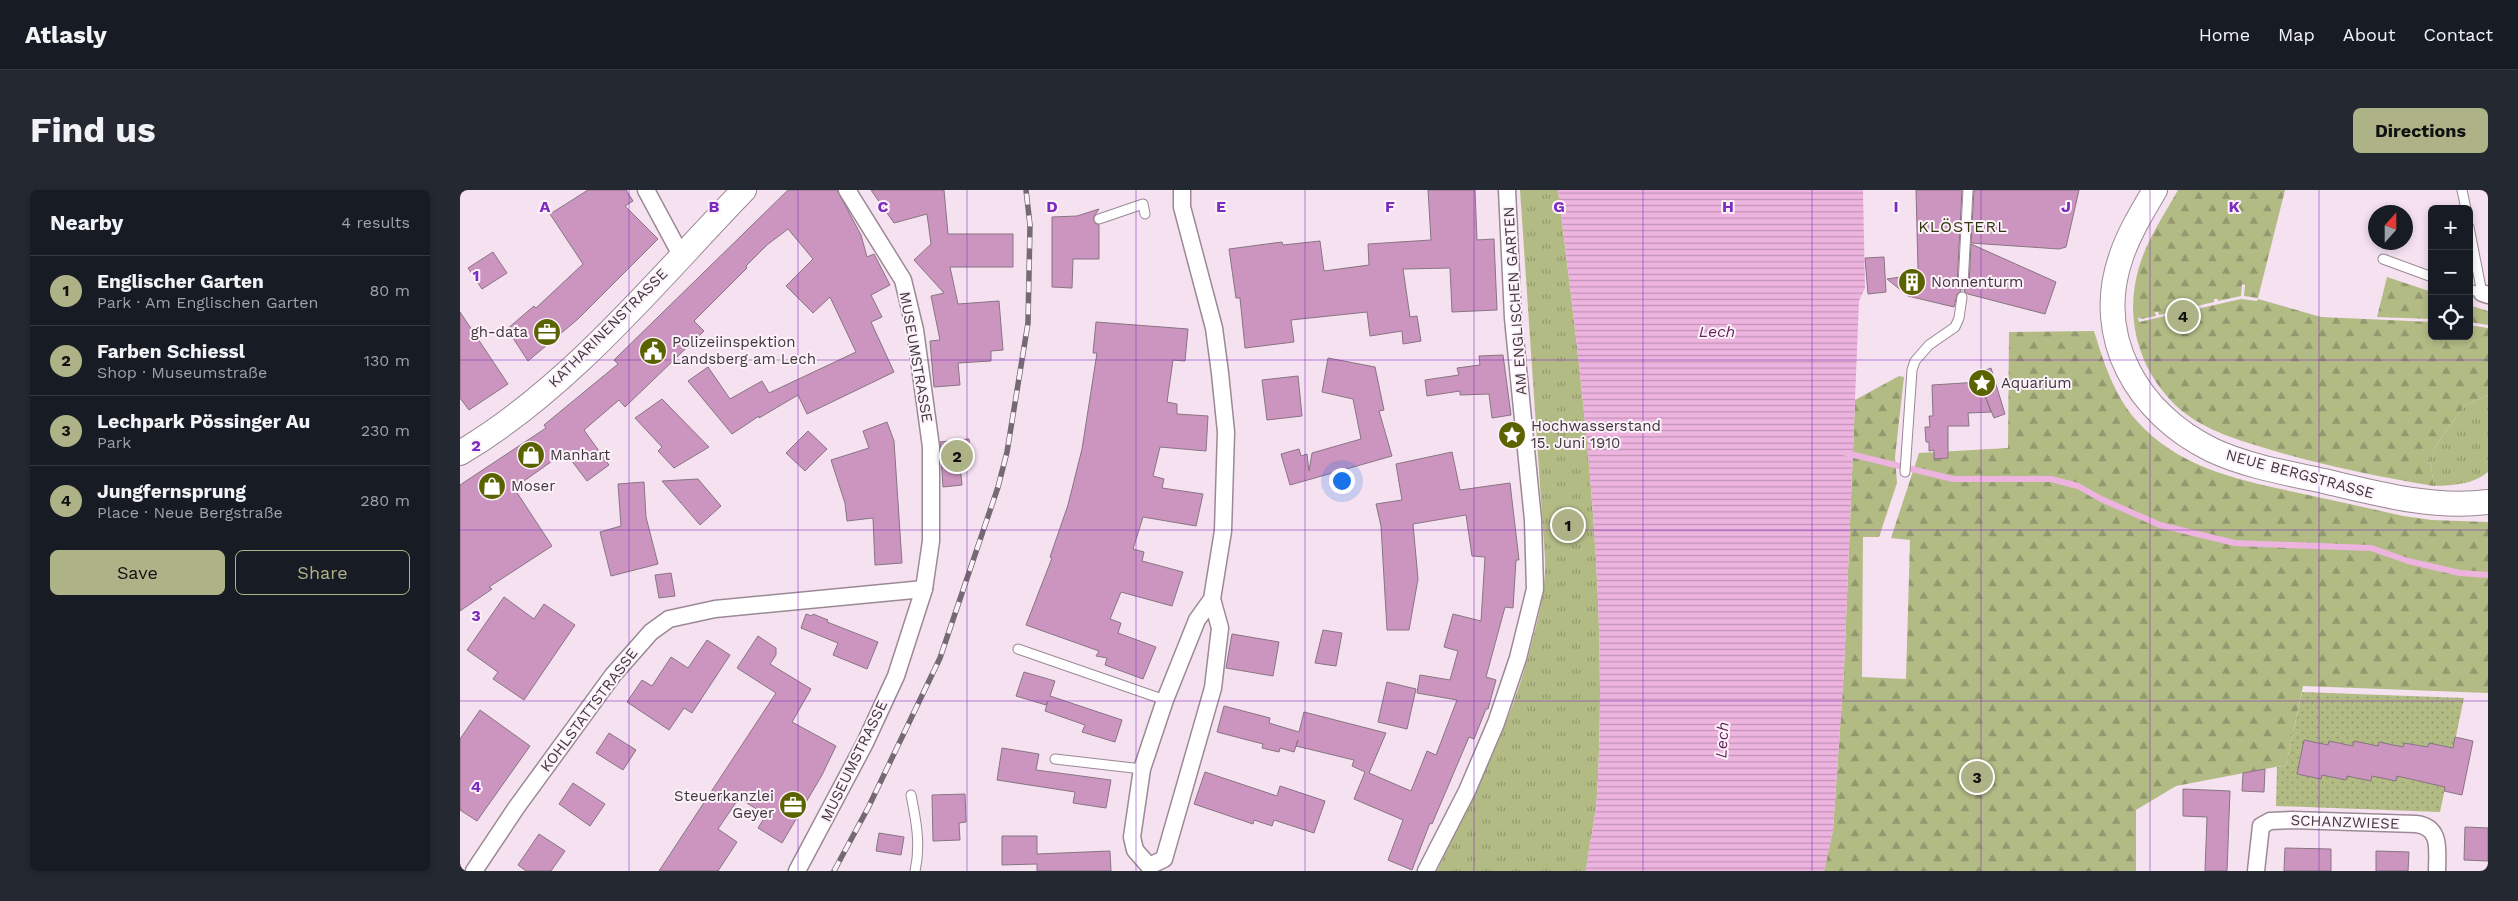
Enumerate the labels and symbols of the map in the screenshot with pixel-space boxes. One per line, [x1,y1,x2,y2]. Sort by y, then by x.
text: A [540,197,551,216]
text: B [709,197,720,216]
text: C [878,197,889,216]
text: D [1046,197,1058,216]
text: E [1216,197,1226,216]
text: F [1385,197,1395,216]
text: G [1553,197,1565,216]
text: H [1722,197,1734,216]
text: I [1893,197,1899,216]
text: J [2061,197,2071,216]
text: K [2228,197,2240,216]
north arrow [2368,205,2413,250]
street label: AM ENGLISCHEN GARTEN [1499,206,1531,396]
district label: KLÖSTERL [1918,217,2008,236]
street label: KATHARINENSTRASSE [545,265,671,391]
text: 1 [473,266,479,285]
building icon: Nonnenturm [1897,267,1927,297]
place label: Nonnenturm [1931,273,2023,291]
street label: MUSEUMSTRASSE [896,290,936,424]
pin: 4 [2167,297,2199,335]
office icon: gh-data [532,317,562,347]
water label: Lech [1699,322,1735,341]
place label: gh-data [471,323,528,341]
place label: Polizeiinspektion Landsberg am Lech [672,333,816,368]
public building icon: Polizeiinspektion Landsberg am Lech [638,336,668,366]
place icon: Aquarium [1967,368,1997,398]
place label: Aquarium [2001,374,2072,392]
place label: Hochwasserstand 15. Juni 1910 [1531,417,1661,452]
place icon: Hochwasserstand 15. Juni 1910 [1497,420,1527,450]
text: 2 [471,436,481,455]
pin: 2 [941,437,973,475]
shop icon: Manhart [516,440,546,470]
place label: Manhart [550,446,611,464]
street label: NEUE BERGSTRASSE [2224,446,2376,502]
your location [1329,468,1355,494]
shop icon: Moser [477,471,507,501]
place label: Moser [511,477,555,495]
pin: 1 [1552,506,1584,544]
text: 3 [471,606,481,625]
street label: KOHLSTATTSTRASSE [537,644,641,776]
street label: MUSEUMSTRASSE [817,697,891,825]
water label: Lech [1711,721,1733,759]
pin: 3 [1961,758,1993,796]
text: 4 [471,777,481,796]
place label: Steuerkanzlei Geyer [674,787,774,822]
office icon: Steuerkanzlei Geyer [778,790,808,820]
street label: SCHANZWIESE [2290,811,2400,833]

